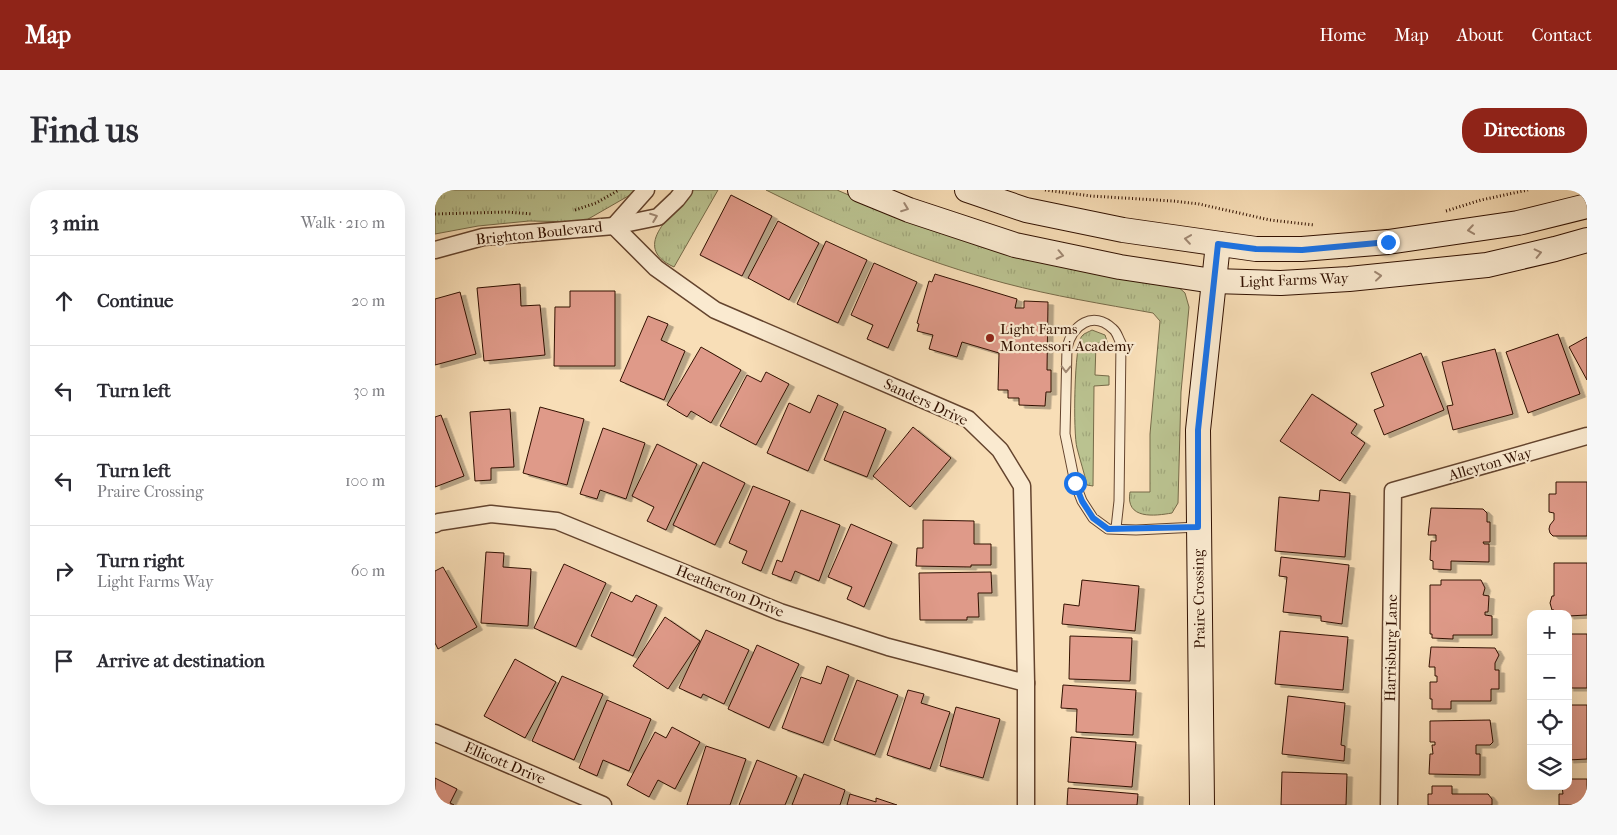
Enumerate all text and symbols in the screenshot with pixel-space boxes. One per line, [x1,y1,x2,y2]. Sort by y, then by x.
text: Map [25,21,71,49]
text: Home [1319,25,1366,46]
text: Map [1394,25,1429,46]
text: About [1457,25,1503,46]
text: Contact [1531,25,1592,46]
button: Directions [1462,108,1587,153]
text: Find us [30,110,139,151]
one-way arrow [900,202,909,213]
text: 3 min [50,211,99,235]
text: Walk · 210 m [301,213,385,232]
one-way arrow [649,213,658,223]
street label: Brighton Boulevard [475,217,604,249]
one-way arrow [1467,225,1475,235]
route end [1377,231,1400,254]
one-way arrow [1183,235,1192,245]
one-way arrow [1534,248,1543,259]
one-way arrow [1056,249,1065,259]
street label: Light Farms Way [1239,269,1350,291]
one-way arrow [1374,271,1382,282]
icon: ahead [50,287,78,315]
text: Continue [97,290,173,312]
text: 20 m [351,291,385,310]
place label: Light Farms Montessori Academy [1000,320,1135,355]
marker: Light Farms Montessori Academy [984,332,996,344]
one-way arrow [1061,365,1071,373]
street label: Sanders Drive [881,375,971,430]
icon: left [50,377,78,405]
text: Turn left [97,380,171,402]
text: 30 m [353,381,385,400]
street label: Alleyton Way [1445,443,1535,485]
text: Turn left [97,460,171,482]
icon: left [50,467,78,495]
text: 100 m [345,471,385,490]
route start [1064,472,1087,495]
text: Praire Crossing [97,482,204,501]
street label: Praire Crossing [1189,548,1209,649]
text: Turn right [97,550,184,572]
icon: right [50,557,78,585]
text: 60 m [351,561,385,580]
street label: Heatherton Drive [673,561,787,621]
text: Light Farms Way [97,572,213,591]
street label: Harrisburg Lane [1381,594,1401,702]
map controls [1527,610,1572,790]
button: + [1527,610,1572,655]
icon: arrive [50,647,78,675]
text: Arrive at destination [97,650,265,672]
button: − [1527,655,1572,700]
button: locate [1527,700,1572,745]
street label: Ellicott Drive [462,738,549,788]
button: layers [1527,745,1572,790]

